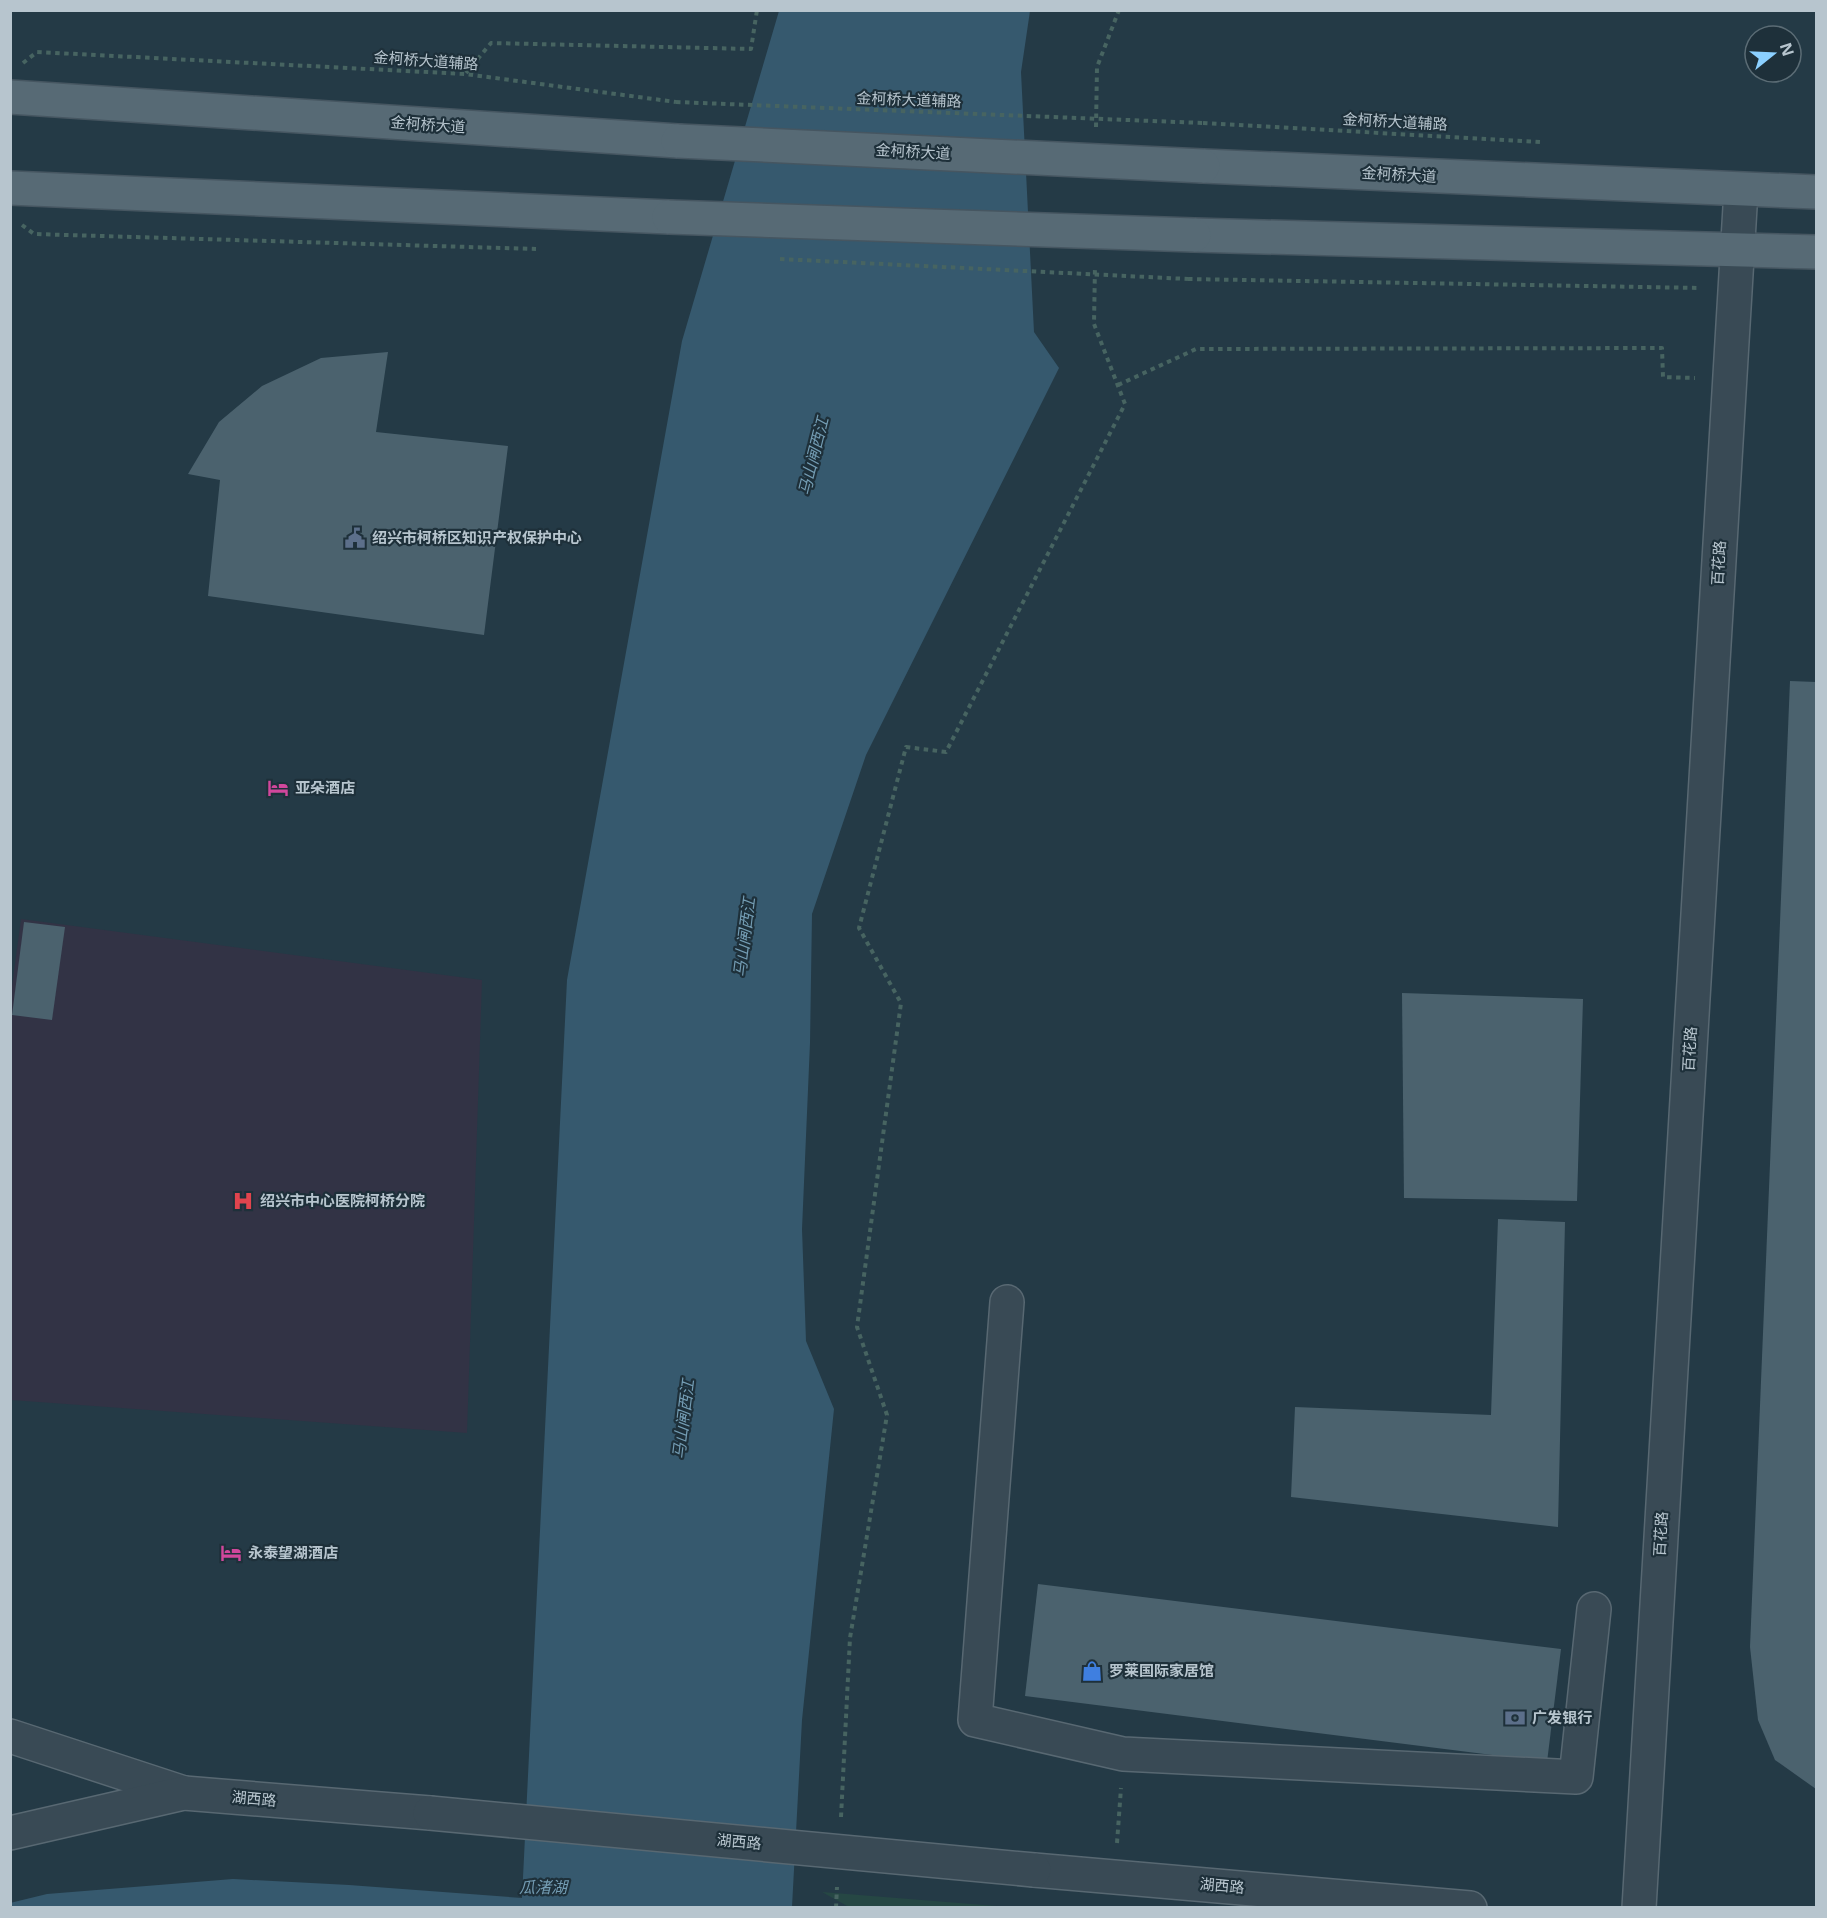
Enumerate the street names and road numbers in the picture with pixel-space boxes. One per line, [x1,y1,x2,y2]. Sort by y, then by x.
street label: 金柯桥大道辅路 [373,46,479,74]
street label: 金柯桥大道辅路 [856,87,962,111]
street label: 金柯桥大道辅路 [1342,108,1448,134]
street label: 金柯桥大道 [390,111,466,137]
street label: 金柯桥大道 [875,139,951,163]
street label: 金柯桥大道 [1361,162,1437,186]
street label: 百花路 [1707,540,1729,586]
street label: 百花路 [1678,1026,1700,1072]
street label: 百花路 [1649,1511,1671,1557]
street label: 湖西路 [231,1786,277,1810]
street label: 湖西路 [716,1829,762,1853]
street label: 湖西路 [1199,1873,1245,1897]

